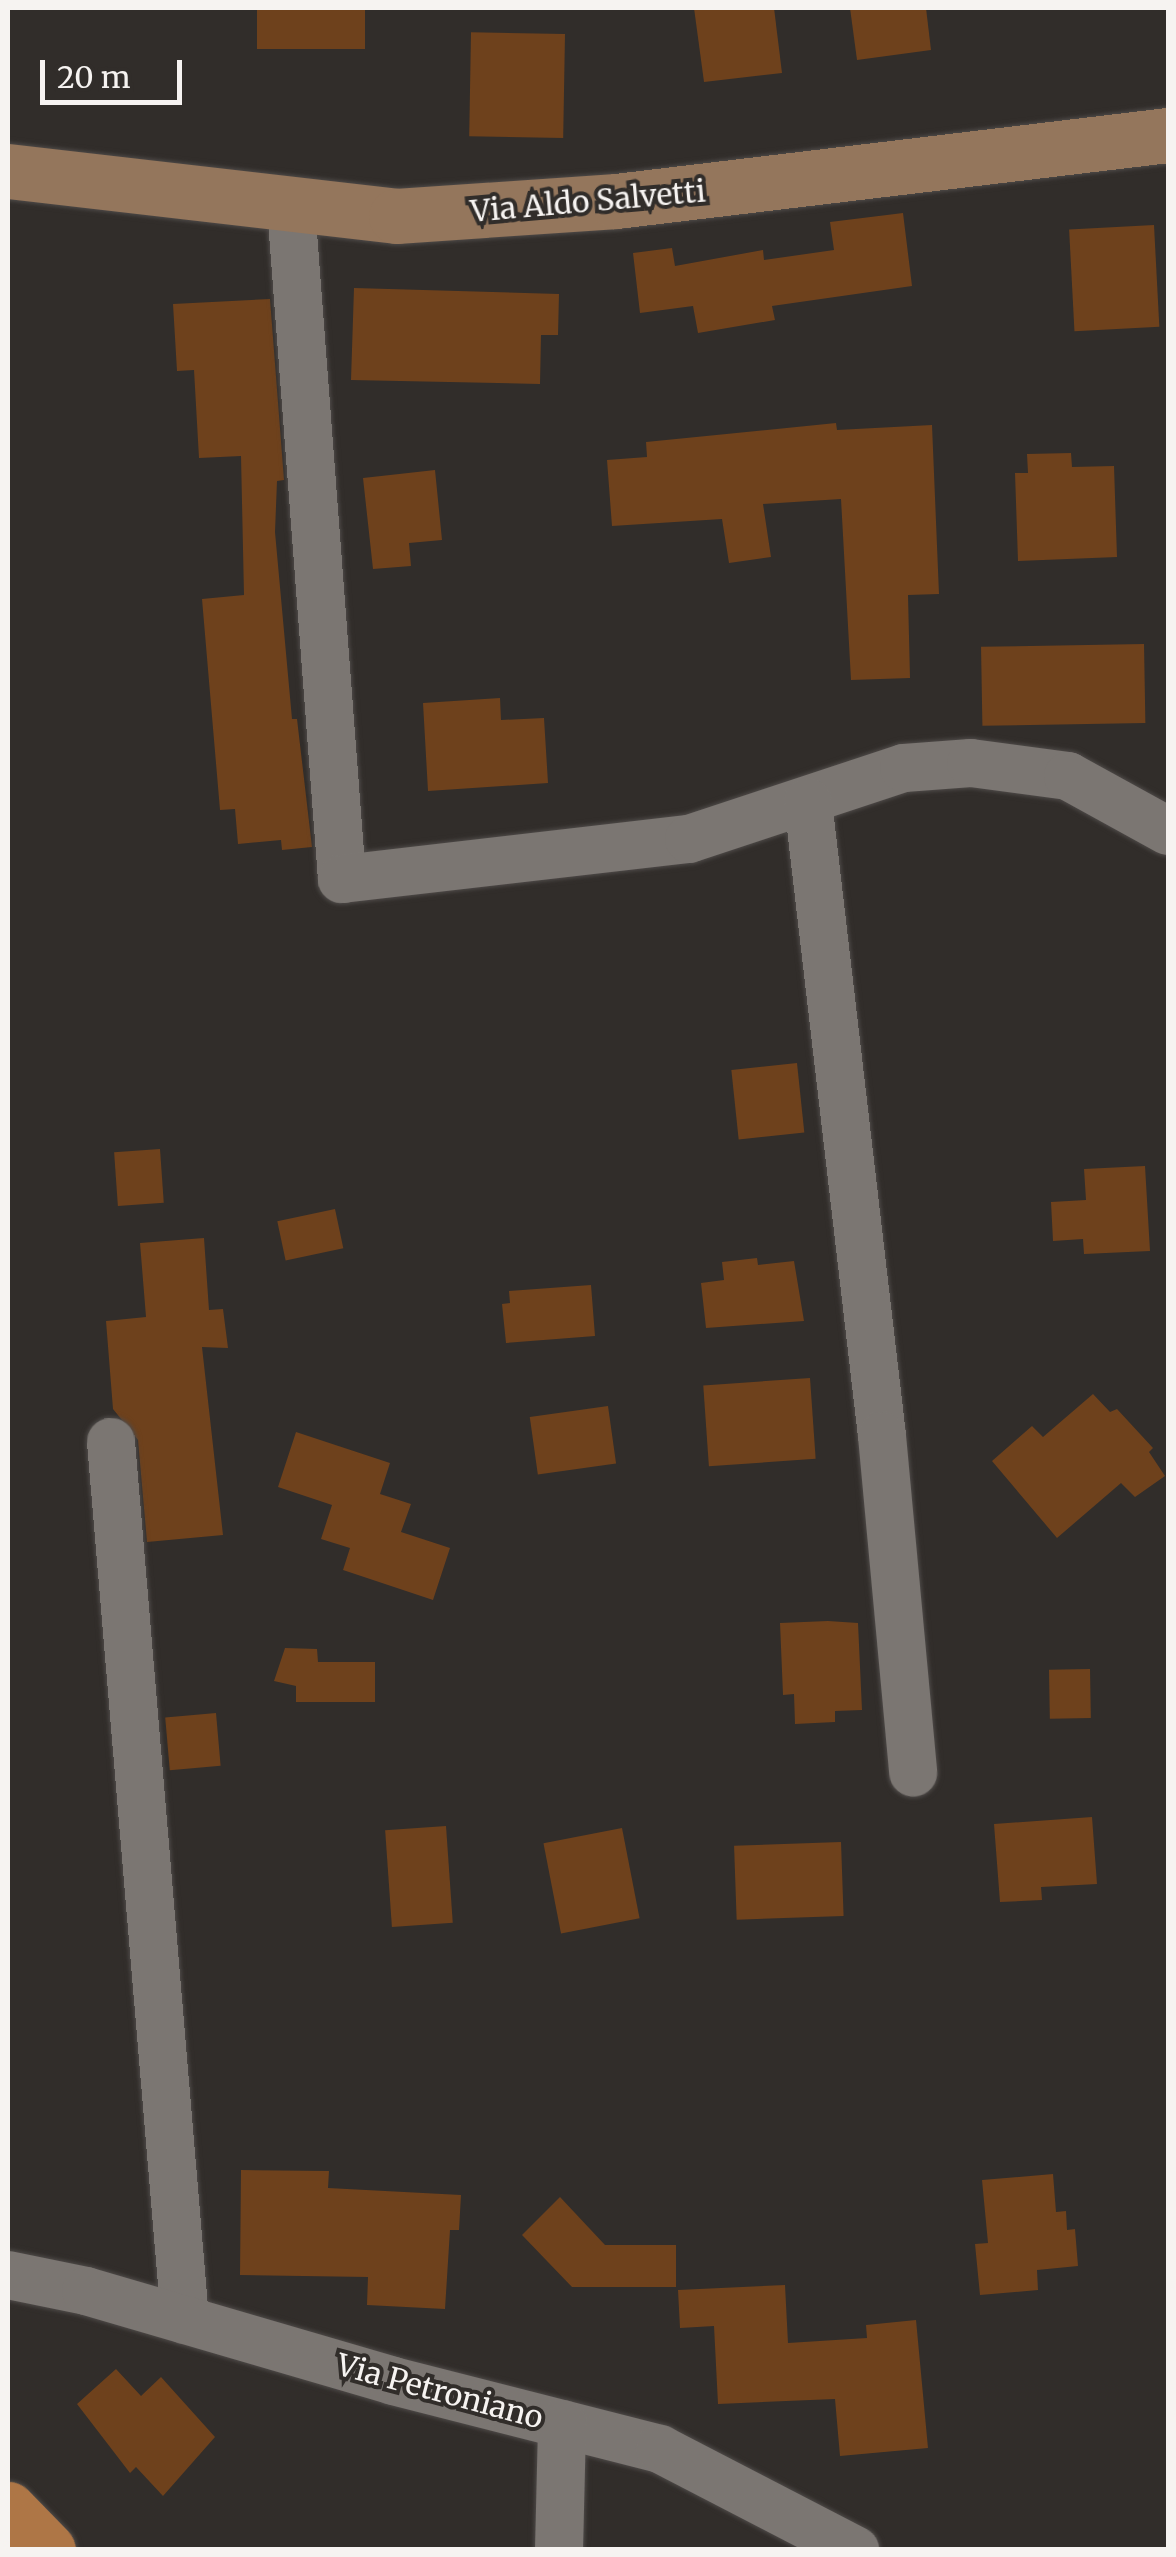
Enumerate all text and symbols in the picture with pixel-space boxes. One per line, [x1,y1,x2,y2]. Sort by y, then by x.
scale bar [45,40,188,102]
text: 20 m [57,58,130,96]
street label: Via Aldo Salvetti [469,173,707,229]
street label: Via Petroniano [333,2346,547,2436]

